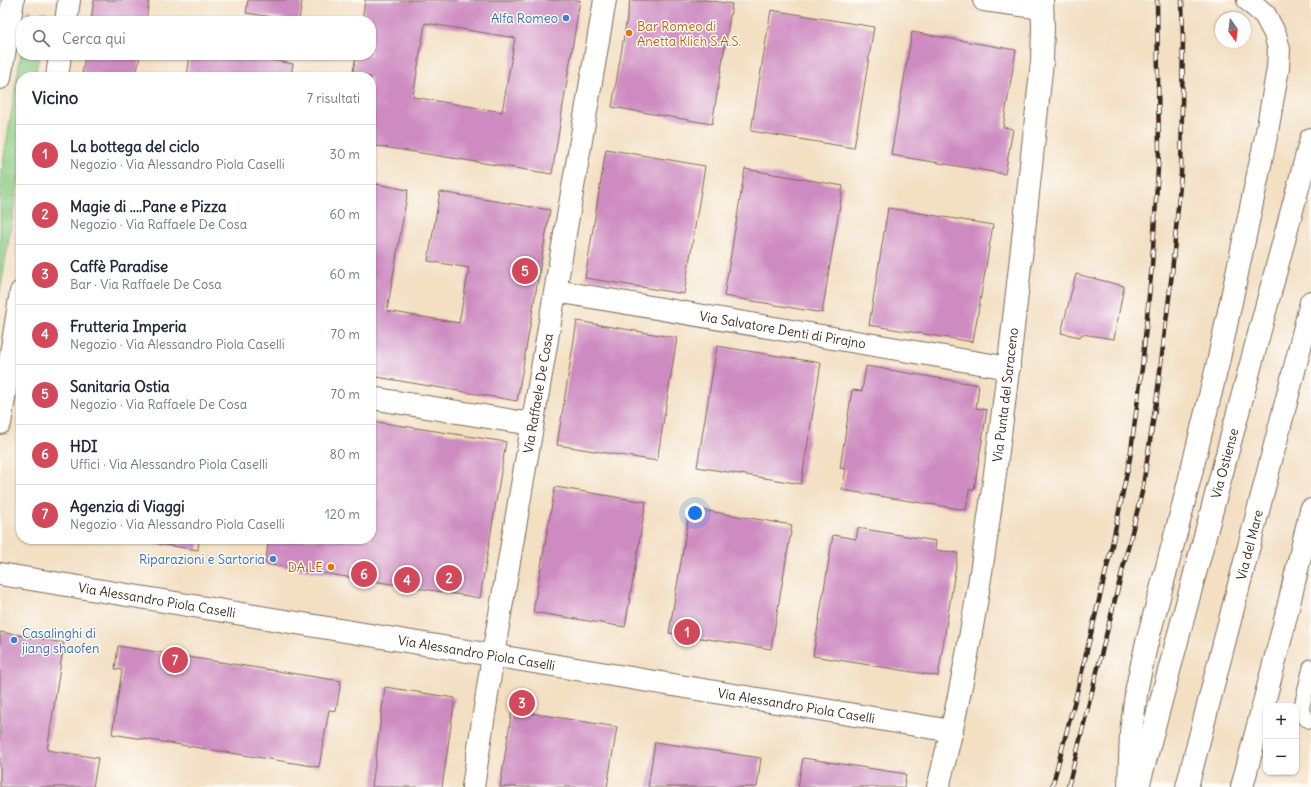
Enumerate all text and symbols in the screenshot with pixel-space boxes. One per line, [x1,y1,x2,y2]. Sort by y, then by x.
place label: Alfa Romeo [491,10,558,27]
north arrow [1215,12,1251,48]
marker: Alfa Romeo [561,13,571,23]
search box [16,16,376,60]
place label: Bar Romeo di Anetta Klich S.A.S. [637,18,741,50]
icon: search [30,27,52,49]
marker: Bar Romeo di Anetta Klich S.A.S. [624,28,634,38]
text: Cerca qui [62,29,126,48]
text: Vicino [32,87,78,109]
text: 7 risultati [307,90,360,107]
text: La bottega del ciclo [70,137,200,156]
text: 1 [42,146,48,163]
text: 30 m [330,146,360,163]
text: Negozio · Via Alessandro Piola Caselli [70,156,285,173]
text: Magie di ....Pane e Pizza [70,197,227,216]
text: 2 [41,206,49,223]
text: 60 m [329,206,360,223]
text: Negozio · Via Raffaele De Cosa [70,216,247,233]
pin: 5 [512,256,538,286]
text: Caffè Paradise [70,257,168,276]
text: 3 [41,266,49,283]
text: 60 m [329,266,360,283]
text: Bar · Via Raffaele De Cosa [70,276,222,293]
street label: Via Salvatore Denti di Pirajno [698,308,867,353]
text: Frutteria Imperia [70,317,187,336]
text: 4 [41,326,49,343]
text: 70 m [331,326,360,343]
street label: Via Punta del Saraceno [989,327,1022,463]
street label: Via Raffaele De Cosa [520,332,557,455]
text: Negozio · Via Alessandro Piola Caselli [70,336,285,353]
text: Sanitaria Ostia [70,377,170,396]
text: 5 [41,386,49,403]
text: 70 m [331,386,360,403]
text: Negozio · Via Raffaele De Cosa [70,396,247,413]
street label: Via Ostiense [1207,426,1242,501]
text: HDI [70,437,98,456]
text: 6 [41,446,49,463]
text: 80 m [329,446,360,463]
text: Uffici · Via Alessandro Piola Caselli [70,456,268,473]
text: Agenzia di Viaggi [70,497,185,516]
your location [685,503,705,523]
text: 7 [42,506,48,523]
text: 120 m [325,506,360,523]
street label: Via del Mare [1233,508,1267,582]
text: Negozio · Via Alessandro Piola Caselli [70,516,285,533]
place label: Riparazioni e Sartoria [139,551,265,568]
marker: Riparazioni e Sartoria [268,554,278,564]
place label: DA LE [288,559,323,576]
pin: 6 [351,559,377,589]
marker: DA LE [326,562,336,572]
pin: 2 [436,563,462,593]
pin: 4 [394,565,420,595]
street label: Via Alessandro Piola Caselli [77,579,237,622]
pin: 1 [674,617,700,647]
place label: Casalinghi di jiang shaofen [21,625,100,657]
street label: Via Alessandro Piola Caselli [397,632,556,674]
marker: Casalinghi di jiang shaofen [9,635,19,645]
pin: 7 [162,645,188,675]
street label: Via Alessandro Piola Caselli [716,684,876,727]
pin: 3 [509,688,535,718]
map controls [1263,703,1299,775]
button: + [1263,703,1299,739]
button: − [1263,739,1299,775]

